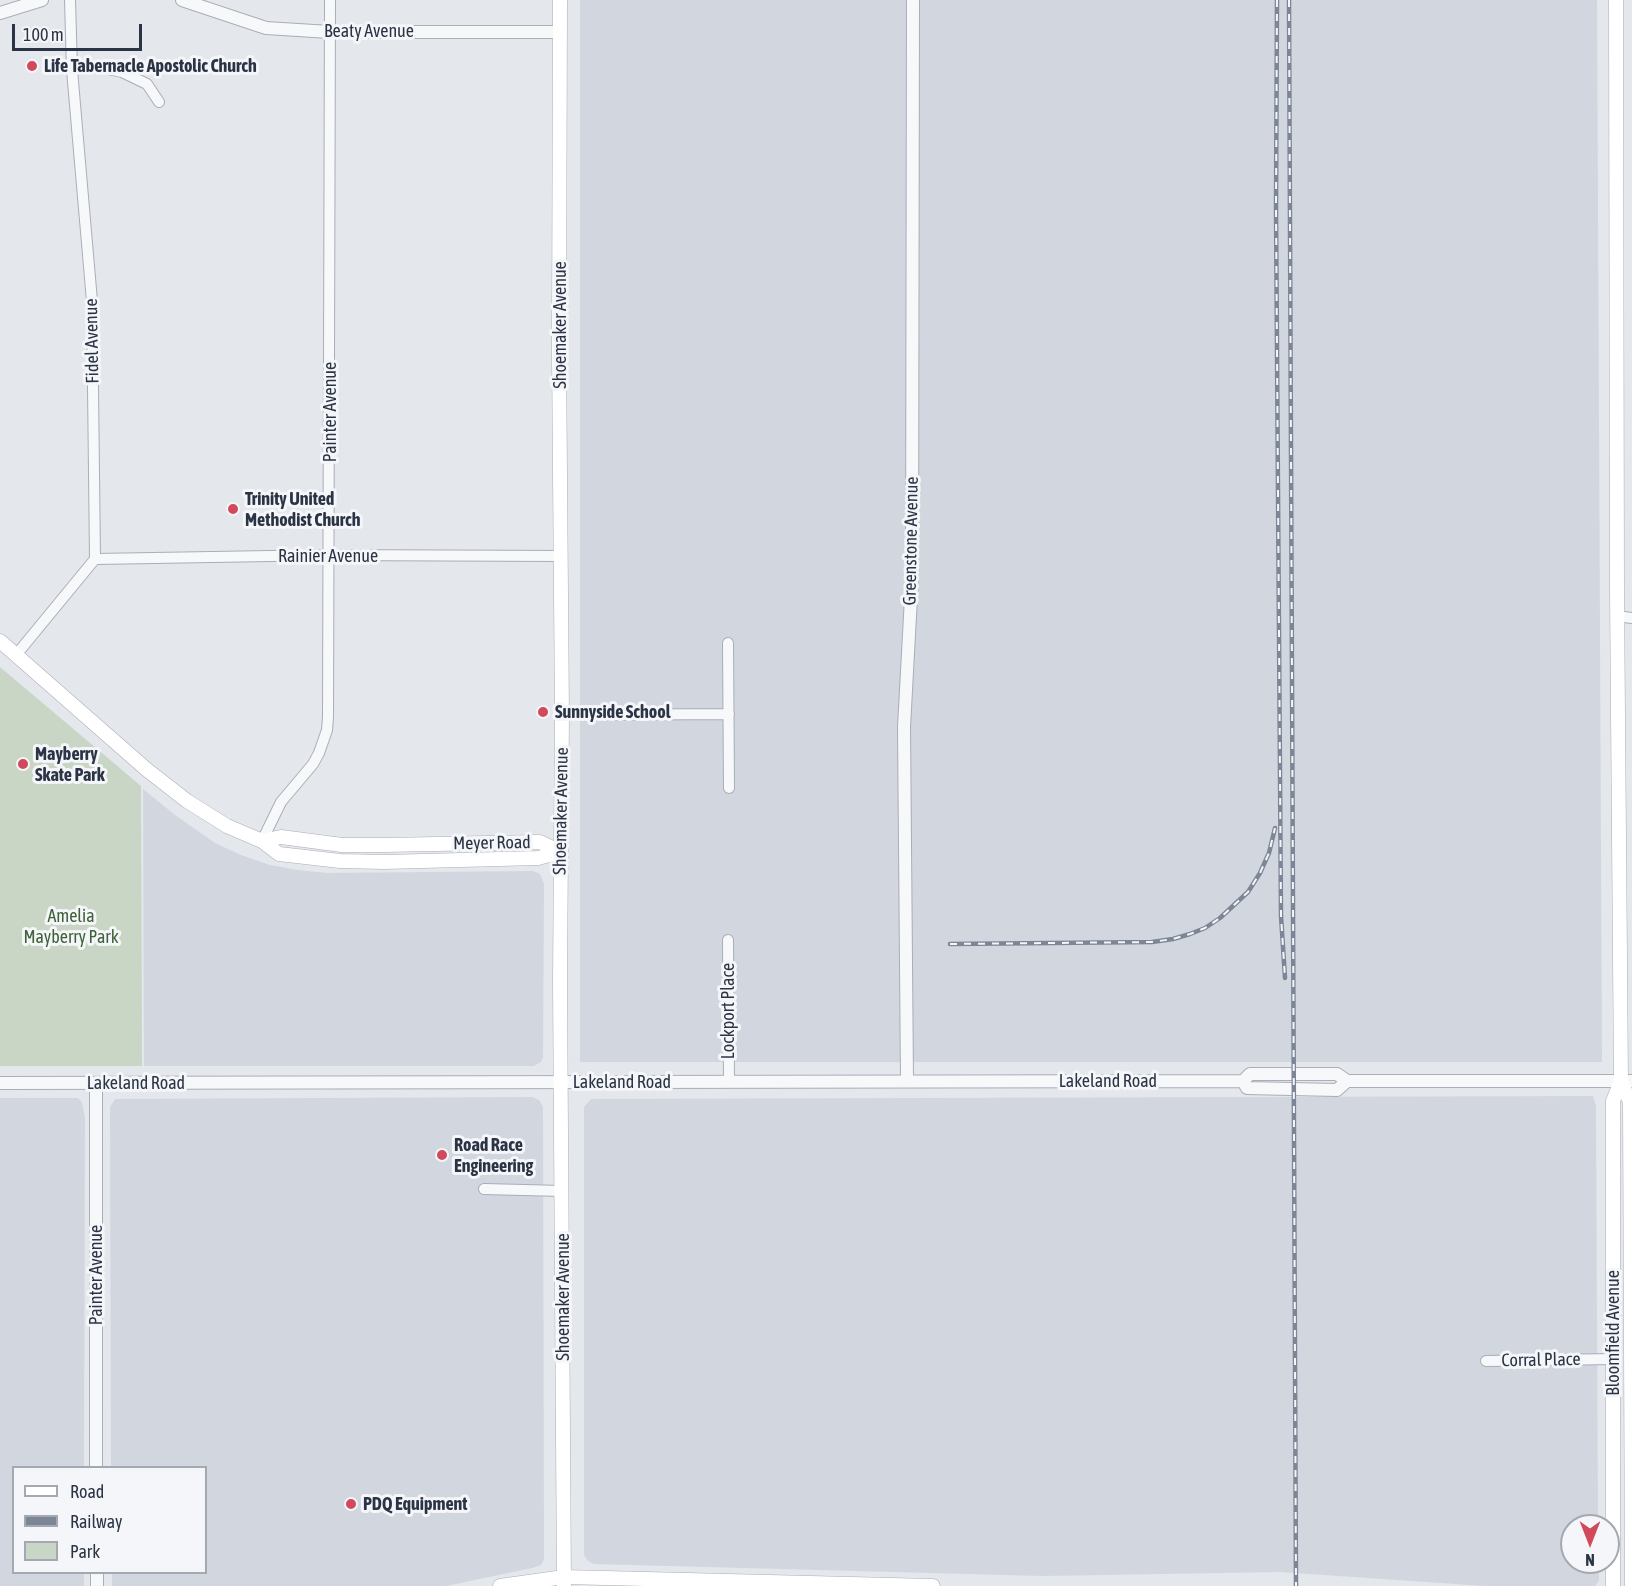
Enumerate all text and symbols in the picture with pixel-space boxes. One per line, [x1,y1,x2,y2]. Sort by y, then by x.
scale bar [15,12,146,50]
street label: Beaty Avenue [324,20,414,42]
text: 100 m [23,24,64,45]
place label: Life Tabernacle Apostolic Church [44,55,257,77]
marker: Life Tabernacle Apostolic Church [25,59,39,73]
street label: Shoemaker Avenue [549,261,571,389]
street label: Fidel Avenue [80,298,104,384]
street label: Painter Avenue [319,362,341,462]
street label: Greenstone Avenue [899,476,923,606]
place label: Trinity United Methodist Church [245,488,361,530]
marker: Trinity United Methodist Church [226,502,240,516]
street label: Rainier Avenue [278,545,378,567]
place label: Sunnyside School [555,701,670,723]
marker: Sunnyside School [536,705,550,719]
place label: Mayberry Skate Park [35,743,105,786]
street label: Shoemaker Avenue [549,747,573,875]
marker: Mayberry Skate Park [16,757,30,771]
street label: Meyer Road [453,832,531,854]
park label: Amelia Mayberry Park [23,905,119,948]
street label: Lockport Place [717,963,739,1059]
street label: Lakeland Road [1059,1070,1157,1092]
street label: Lakeland Road [573,1071,671,1093]
street label: Lakeland Road [87,1072,185,1094]
place label: Road Race Engineering [454,1134,533,1176]
marker: Road Race Engineering [435,1148,449,1162]
street label: Painter Avenue [85,1225,107,1325]
street label: Shoemaker Avenue [552,1233,574,1361]
street label: Bloomfield Avenue [1602,1270,1624,1396]
street label: Corral Place [1501,1349,1581,1371]
legend [12,1466,207,1574]
text: Road [70,1481,104,1502]
place label: PDQ Equipment [363,1493,467,1515]
marker: PDQ Equipment [344,1497,358,1511]
text: Railway [70,1511,122,1532]
north arrow [1560,1514,1620,1574]
text: Park [70,1541,100,1562]
text: N [1585,1551,1595,1569]

